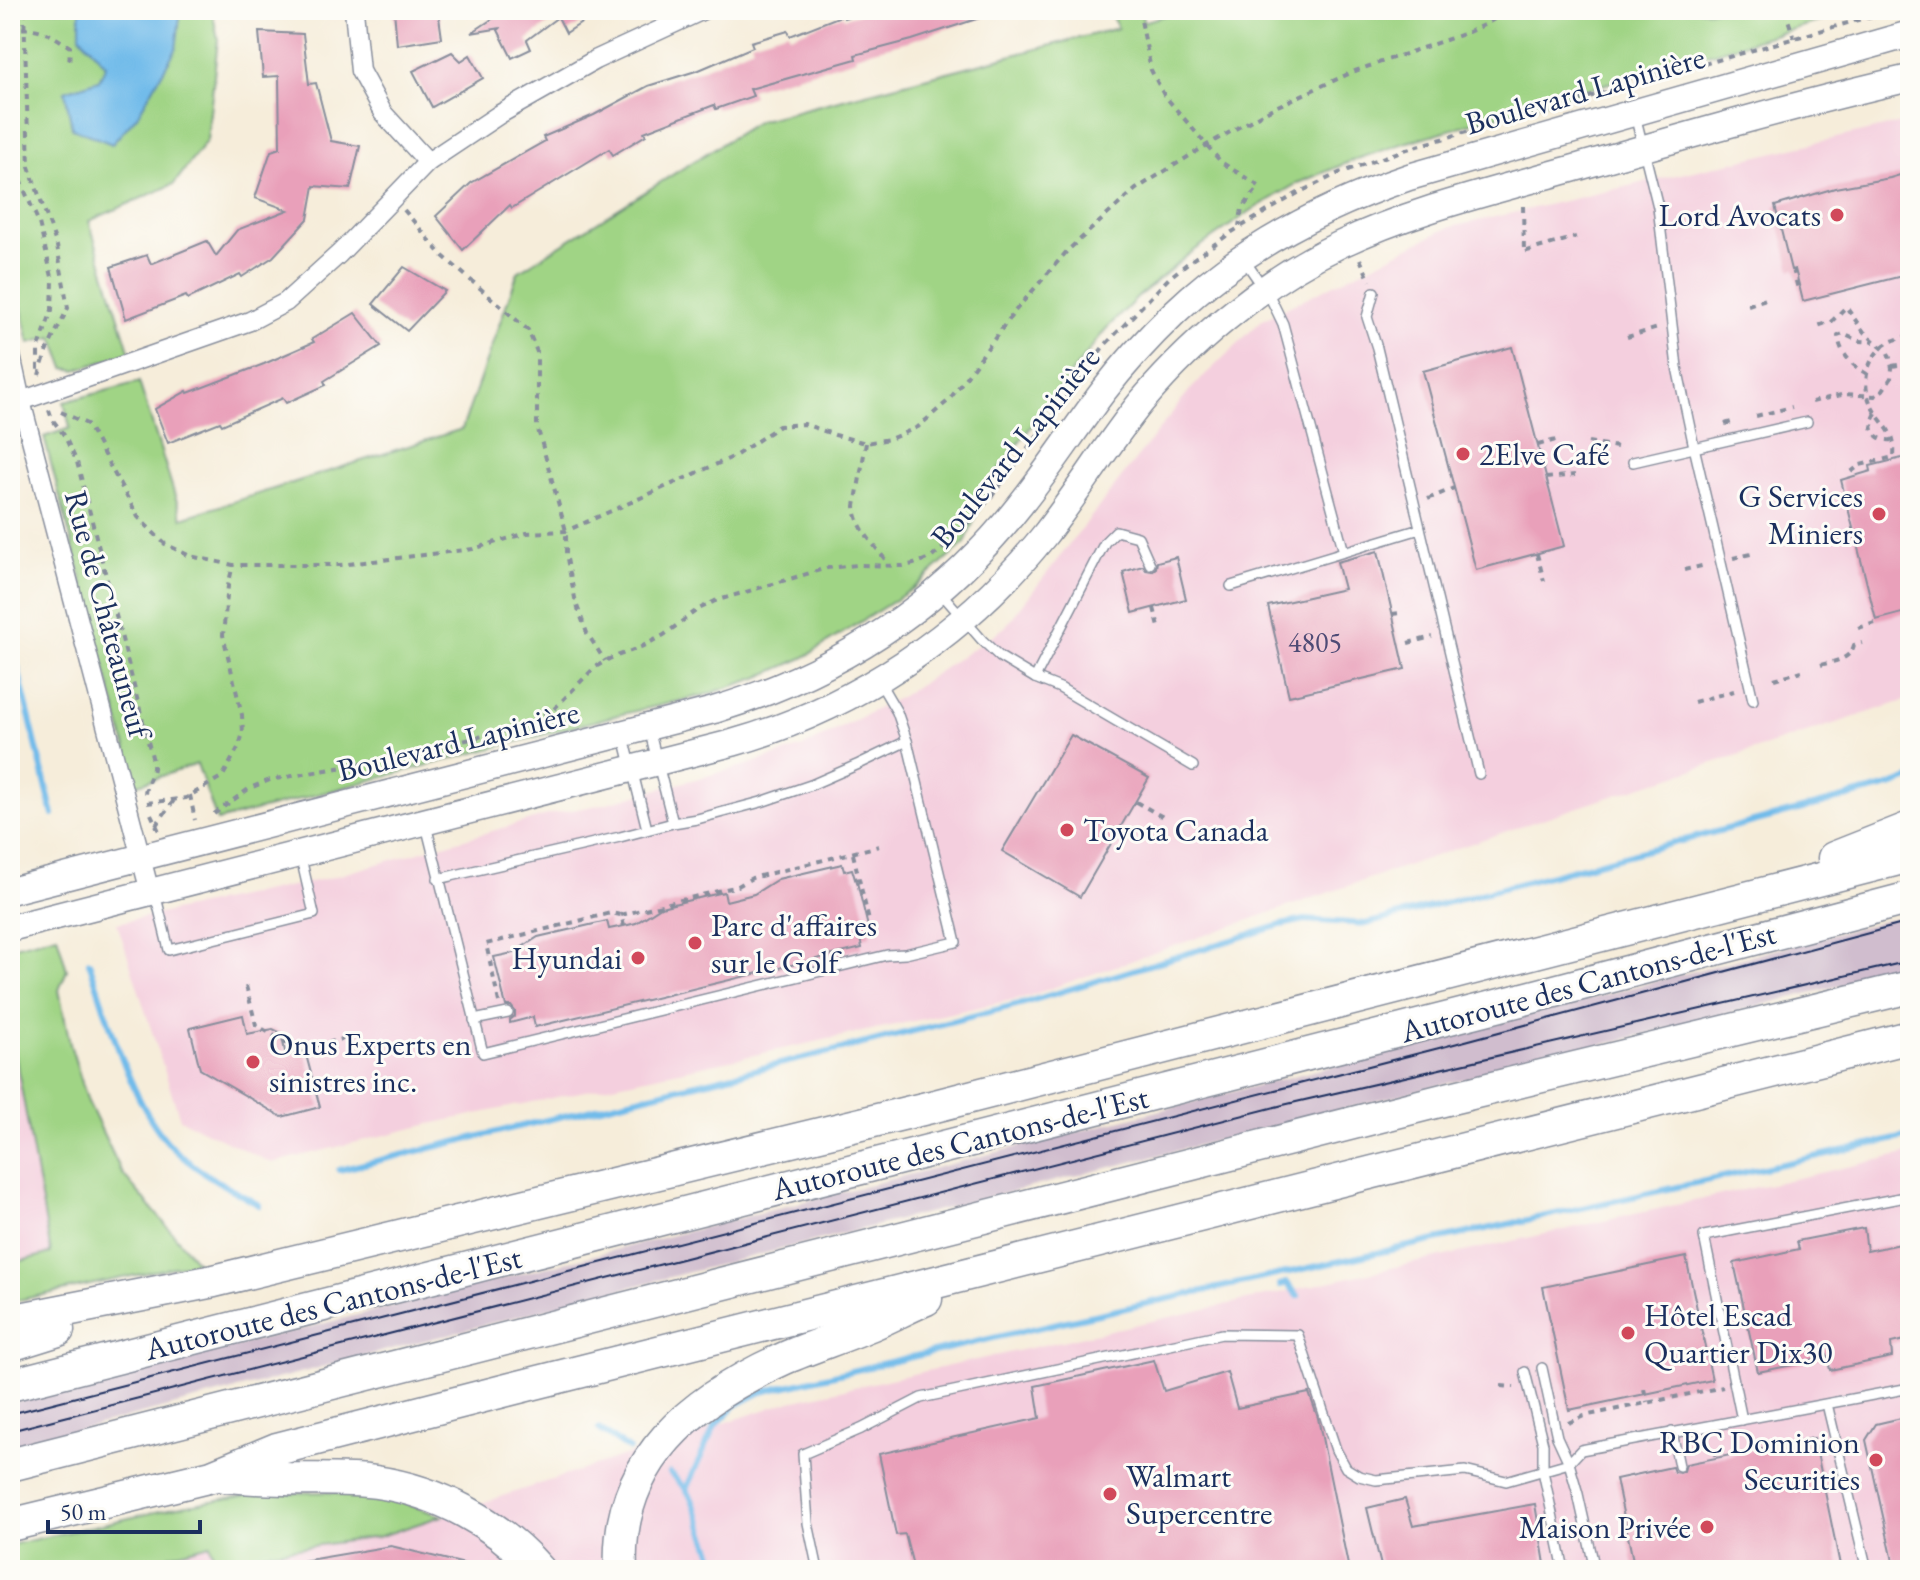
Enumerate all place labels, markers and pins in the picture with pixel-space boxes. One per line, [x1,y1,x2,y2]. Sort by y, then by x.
place label: Lord Avocats [1659,194,1821,236]
marker: Lord Avocats [1828,206,1846,224]
place label: 2Elve Café [1479,433,1610,475]
marker: 2Elve Café [1454,445,1472,463]
place label: G Services Miniers [1738,475,1863,554]
marker: G Services Miniers [1870,505,1888,523]
place label: Toyota Canada [1083,809,1269,851]
marker: Toyota Canada [1058,821,1076,839]
place label: Parc d'affaires sur le Golf [711,904,877,983]
marker: Parc d'affaires sur le Golf [686,934,704,952]
place label: Hyundai [512,937,622,979]
marker: Hyundai [629,949,647,967]
place label: Onus Experts en sinistres inc. [269,1023,472,1102]
marker: Onus Experts en sinistres inc. [244,1053,262,1071]
place label: Hôtel Escad Quartier Dix30 [1644,1294,1833,1373]
marker: Hôtel Escad Quartier Dix30 [1619,1324,1637,1342]
place label: RBC Dominion Securities [1659,1421,1860,1500]
marker: RBC Dominion Securities [1867,1451,1885,1469]
place label: Walmart Supercentre [1126,1455,1273,1534]
marker: Walmart Supercentre [1101,1485,1119,1503]
place label: Maison Privée [1519,1506,1691,1548]
marker: Maison Privée [1698,1518,1716,1536]

